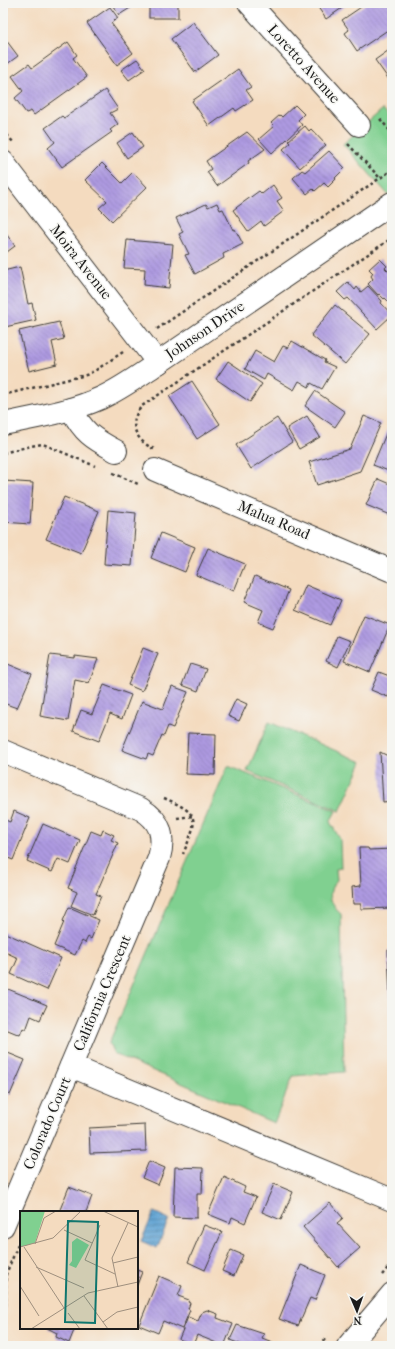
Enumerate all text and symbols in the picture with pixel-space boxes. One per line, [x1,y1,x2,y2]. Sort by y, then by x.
street label: Loretto Avenue [264,21,345,108]
street label: Moira Avenue [46,221,116,304]
street label: Johnson Drive [161,297,248,364]
street label: Malua Road [235,497,314,544]
street label: California Crescent [69,931,135,1054]
street label: Colorado Court [19,1073,75,1172]
inset map [20,1211,138,1329]
north arrow [337,1291,377,1331]
text: N [352,1314,362,1327]

